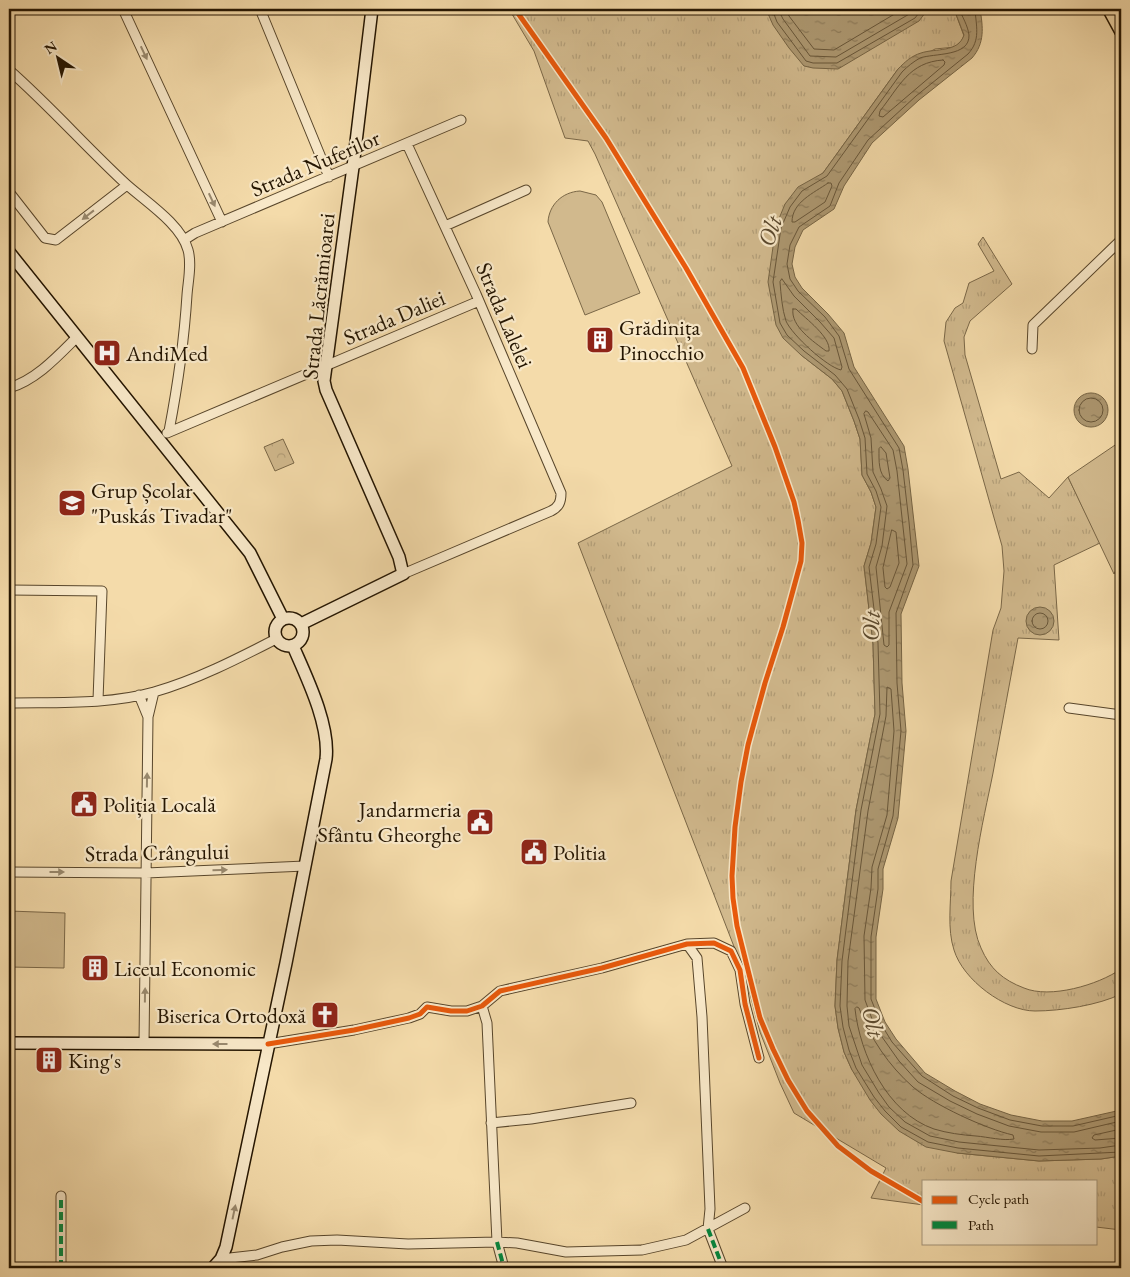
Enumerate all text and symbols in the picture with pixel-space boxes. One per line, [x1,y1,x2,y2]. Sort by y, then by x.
north arrow [32,32,82,82]
text: N [41,36,61,58]
one-way arrow [140,46,148,60]
street label: Strada Nuferilor [246,123,385,204]
one-way arrow [208,193,216,207]
one-way arrow [82,209,95,220]
water label: Olt [750,210,789,250]
street label: Strada Lăcrămioarei [295,211,342,381]
street label: Strada Lalelei [469,258,540,373]
street label: Strada Daliei [339,283,449,352]
place label: Grădinița Pinocchio [619,313,704,367]
building icon: Grădinița Pinocchio [585,325,615,355]
hospital icon: AndiMed [92,338,122,368]
place label: AndiMed [125,339,209,368]
place label: Grup Școlar "Puskás Tivadar" [91,476,232,530]
school or university icon: Grup Școlar "Puskás Tivadar" [57,488,87,518]
water label: Olt [854,609,887,642]
one-way arrow [144,772,152,788]
public building icon: Poliția Locală [69,789,99,819]
place label: Poliția Locală [103,790,216,819]
place label: Jandarmeria Sfântu Gheorghe [318,795,461,849]
public building icon: Jandarmeria Sfântu Gheorghe [465,807,495,837]
street label: Strada Crângului [85,837,229,868]
public building icon: Politia [519,837,549,867]
place label: Politia [553,838,607,867]
one-way arrow [212,865,228,873]
one-way arrow [50,868,66,876]
building icon: Liceul Economic [80,953,110,983]
place label: Liceul Economic [114,954,256,983]
one-way arrow [141,987,149,1003]
church icon: Biserica Ortodoxă [310,1000,340,1030]
place label: Biserica Ortodoxă [156,1001,306,1030]
water label: Olt [855,1004,892,1041]
one-way arrow [211,1040,227,1048]
building icon: King's [34,1045,64,1075]
place label: King's [68,1046,121,1075]
legend [922,1180,1098,1244]
text: Cycle path [968,1189,1030,1208]
one-way arrow [230,1204,238,1220]
text: Path [968,1215,994,1234]

